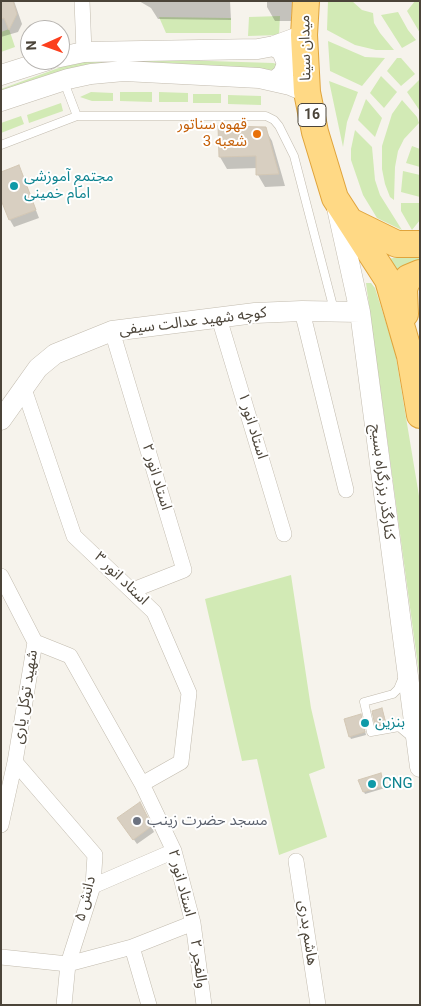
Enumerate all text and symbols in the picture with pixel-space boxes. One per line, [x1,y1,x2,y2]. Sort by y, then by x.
street label: میدان سینا [296,15,316,81]
north arrow [20,20,70,70]
text: N [23,40,39,51]
road number: 16 [298,104,326,126]
place label: قهوه سناتور شعبه 3 [177,116,247,151]
marker: قهوه سناتور شعبه 3 [251,128,263,140]
place label: مجتمع آموزشی امام خمینی [24,168,114,203]
marker: مجتمع آموزشی امام خمینی [8,180,20,192]
street label: کوچه شهید عدالت سیفی [118,304,268,340]
street label: استاد انور ۱ [233,391,271,461]
street label: کنارگذر بزرگراه بسیج [366,423,398,541]
street label: استاد انور ۲ [137,442,175,512]
street label: استاد انور ۳ [90,549,152,609]
street label: شهید توکل یاری [10,649,42,745]
place label: بنزین [375,714,405,732]
marker: بنزین [359,717,371,729]
place label: CNG [382,775,413,793]
marker: CNG [366,778,378,790]
place label: مسجد حضرت زینب [147,812,268,830]
marker: مسجد حضرت زینب [131,815,143,827]
street label: استاد انور ۲ [163,848,199,918]
street label: دانش ۵ [72,874,100,924]
street label: هاشم بدری [294,899,320,967]
street label: والفجر ۲ [186,938,210,990]

